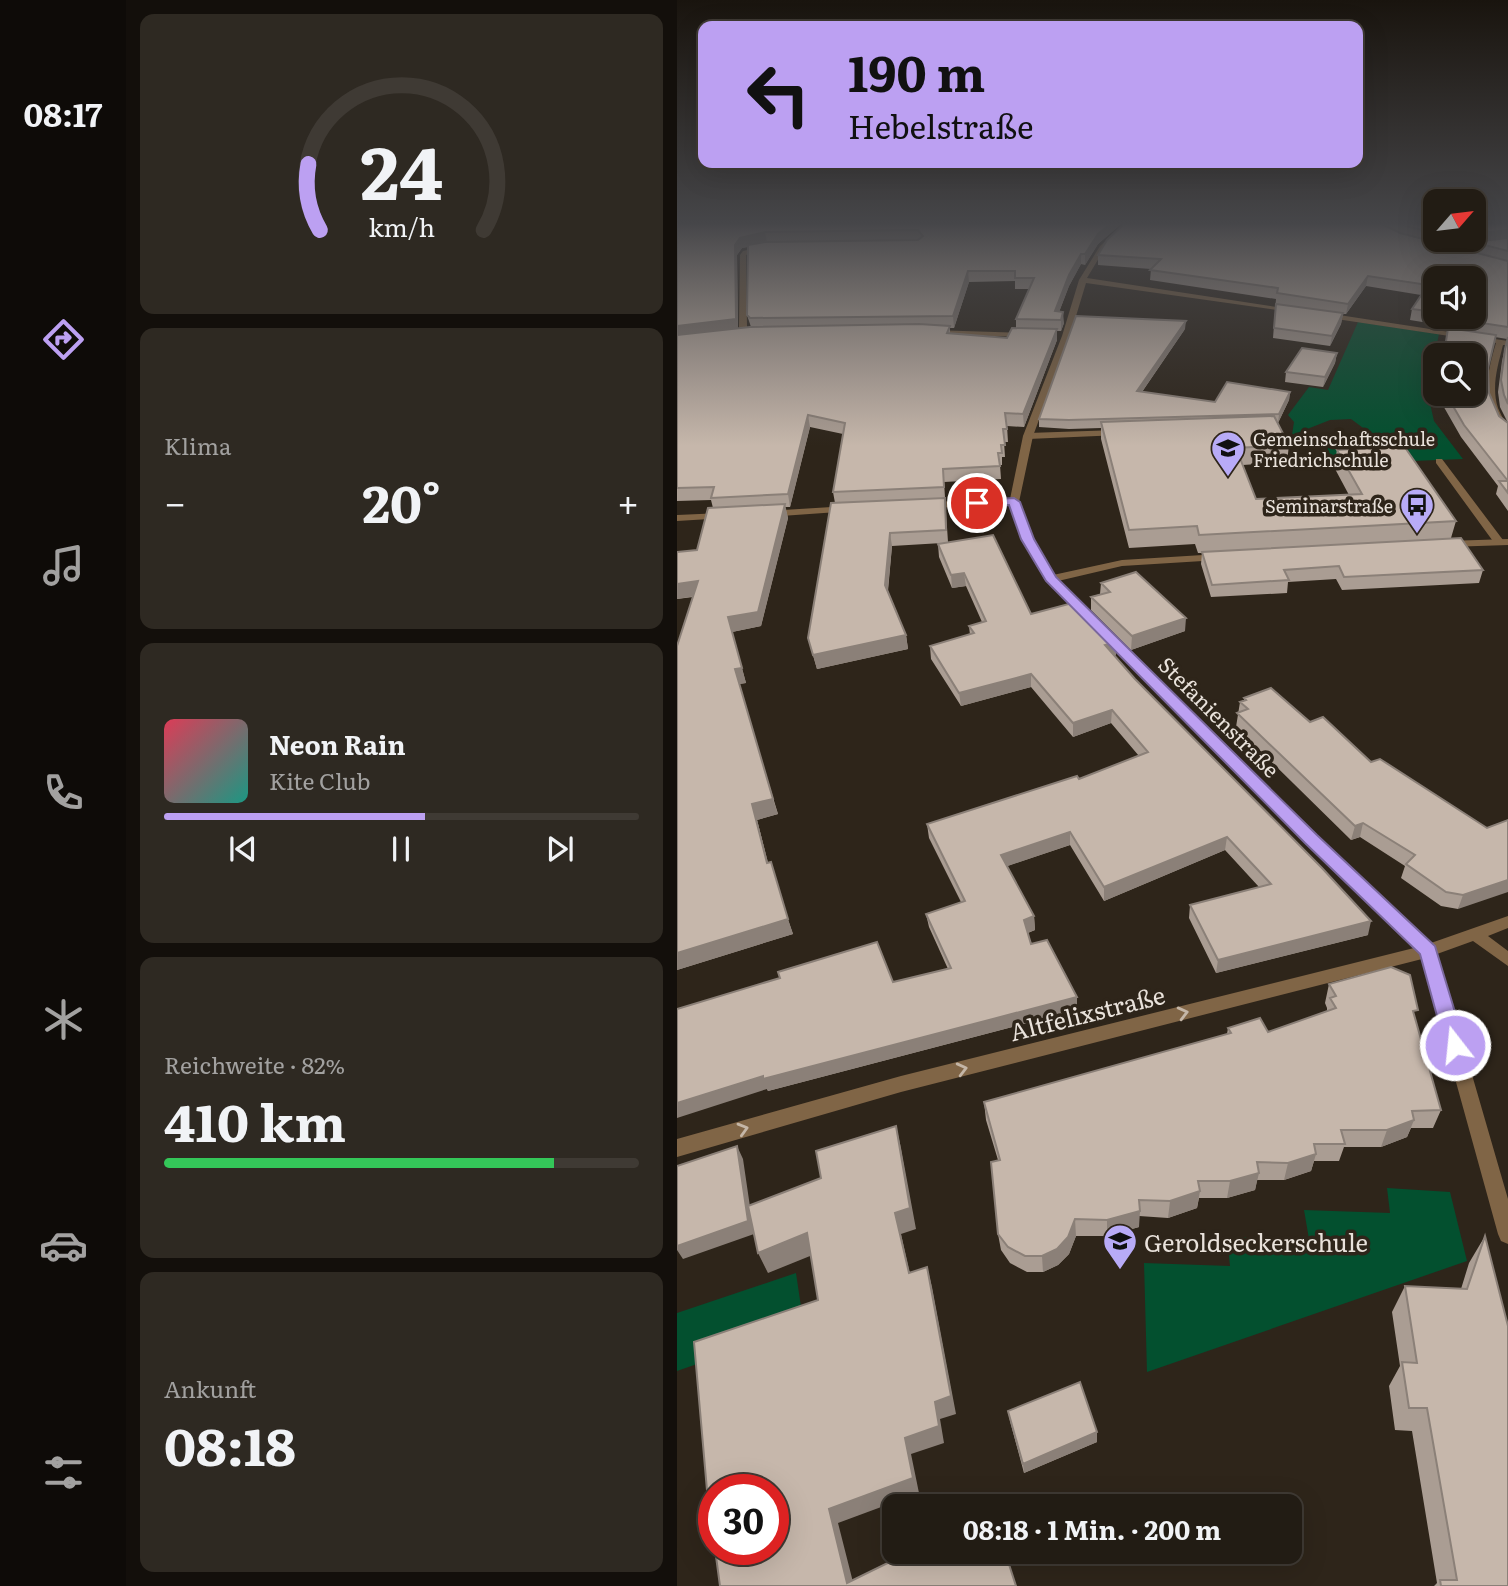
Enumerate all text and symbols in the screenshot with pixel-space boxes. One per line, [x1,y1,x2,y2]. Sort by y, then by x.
text: 190 m [848,34,985,107]
icon: left [733,49,824,140]
text: 08:17 [24,89,102,137]
text: Hebelstraße [848,101,1034,149]
text: 24 [360,115,443,223]
north arrow [1423,189,1485,252]
map controls [1423,189,1486,406]
text: km/h [368,208,435,245]
button: sound [1423,266,1486,329]
icon: directions [39,315,88,364]
button: search [1423,343,1486,406]
place label: Gemeinschaftsschule Friedrichschule [1253,425,1435,473]
text: Klima [164,428,231,462]
school or university icon: Gemeinschaftsschule Friedrichschule [1209,429,1247,478]
text: 20° [362,462,441,539]
text: − [164,472,186,529]
text: + [617,472,639,529]
pin [947,473,1007,533]
icon: arrive [958,484,996,522]
bus stop icon: Seminarstraße [1398,486,1436,535]
place label: Seminarstraße [1265,492,1393,519]
icon: music [39,541,88,590]
street label: Stefanienstraße [1153,649,1287,783]
text: Neon Rain [269,724,406,763]
text: Kite Club [269,763,370,797]
icon: phone [39,768,88,817]
icon: previous [224,830,262,868]
icon: pause [382,830,420,868]
icon: next [541,830,579,868]
street label: Altfelixstraße [1006,976,1168,1048]
icon: climate [39,995,88,1044]
one-way arrow [1176,1007,1188,1021]
position arrow [1418,1008,1492,1082]
text: Reichweite · 82% [164,1047,345,1081]
one-way arrow [956,1063,968,1077]
text: 410 km [164,1081,346,1158]
one-way arrow [736,1123,748,1138]
icon: car [39,1221,88,1270]
school or university icon: Geroldseckerschule [1101,1222,1139,1271]
place label: Geroldseckerschule [1144,1224,1368,1259]
text: Ankunft [164,1371,256,1405]
text: 08:18 [164,1405,296,1482]
icon: filters [39,1448,88,1497]
speed limit sign: 30 [698,1474,789,1565]
text: 08:18 · 1 Min. · 200 m [963,1509,1221,1548]

